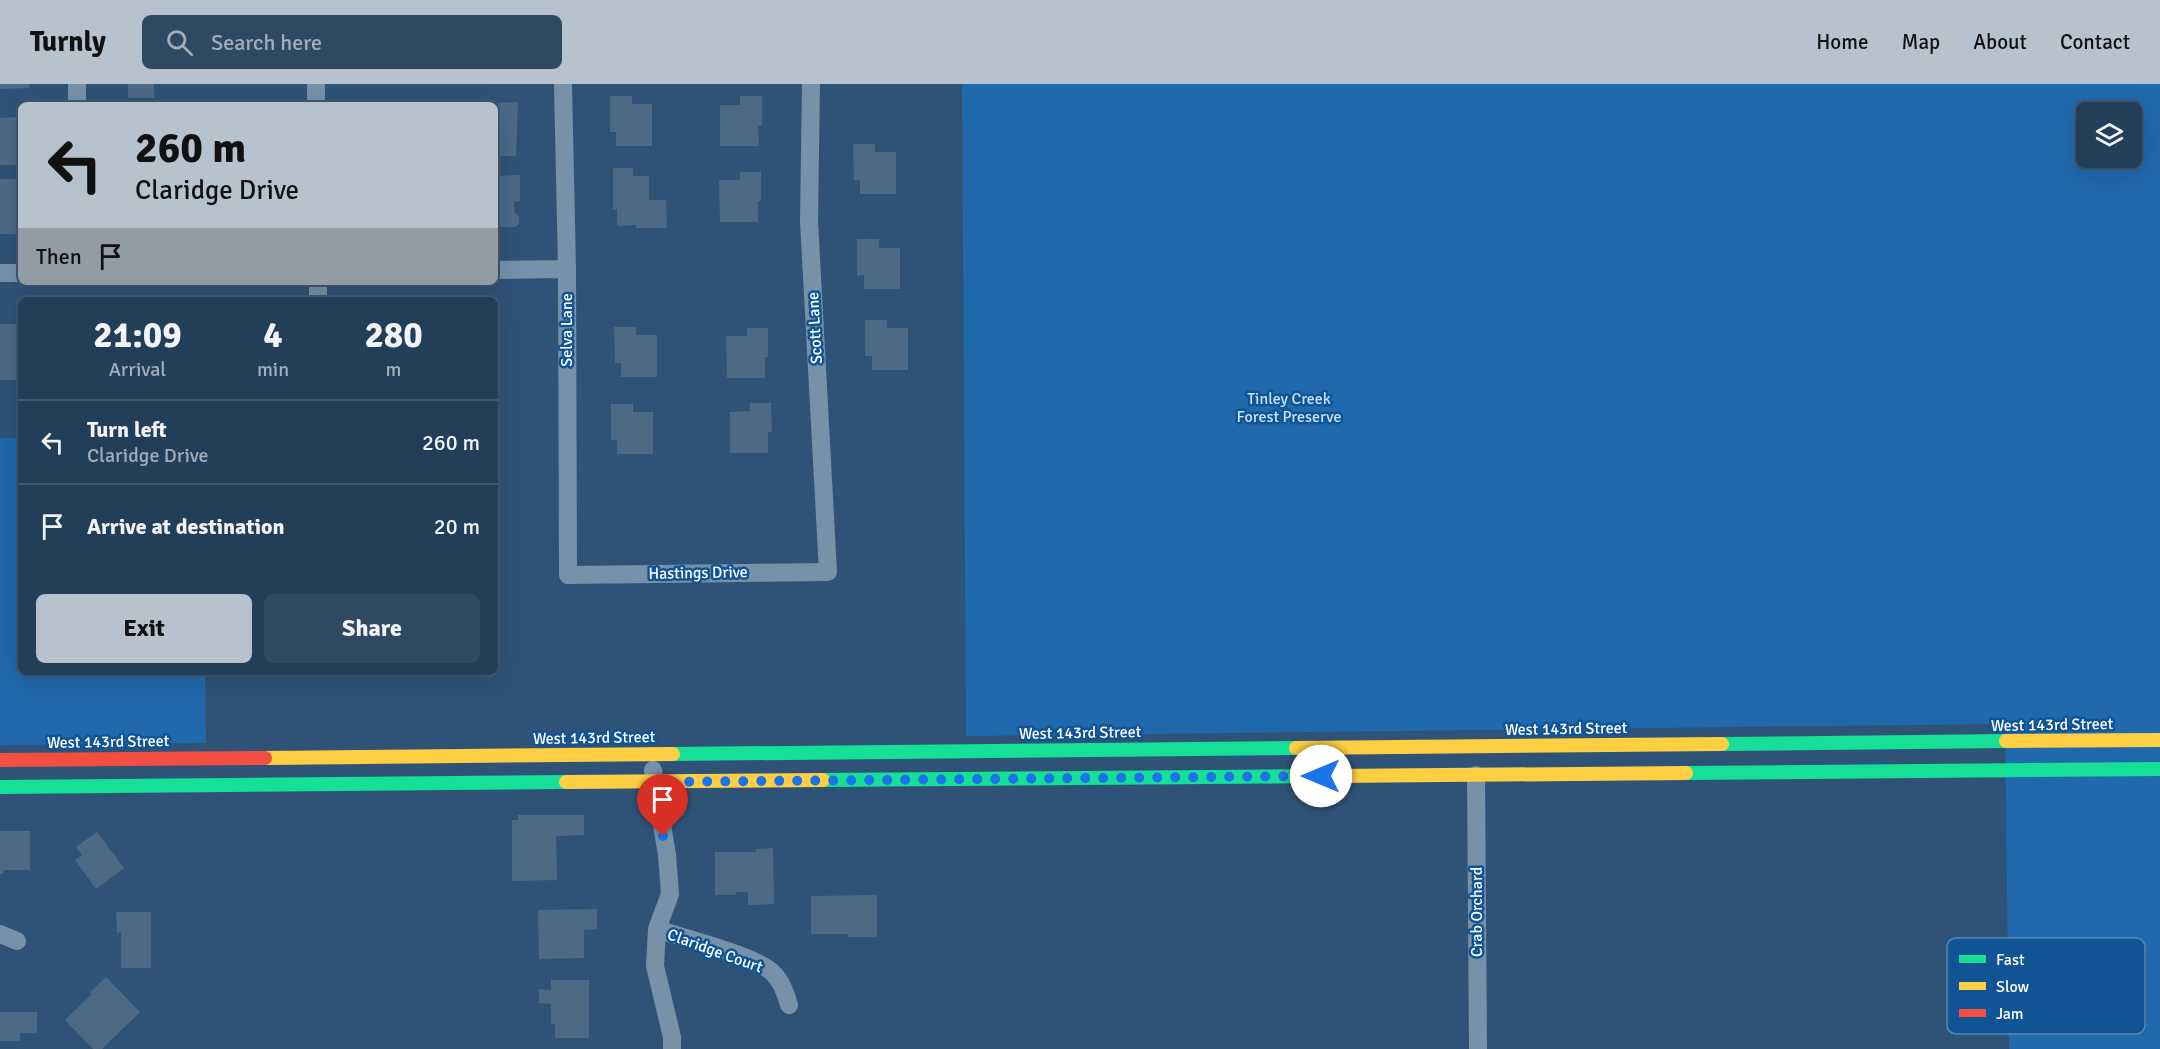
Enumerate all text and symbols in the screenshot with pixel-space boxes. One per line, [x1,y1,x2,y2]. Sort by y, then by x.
search box [142,15,562,69]
text: Turnly [30,25,106,59]
icon: search [163,26,196,59]
text: Search here [211,29,322,56]
text: Home [1816,29,1869,55]
text: Map [1902,29,1940,55]
text: About [1973,29,2027,55]
text: Contact [2060,29,2130,55]
map controls [2076,102,2142,168]
button: layers [2076,102,2142,168]
text: 260 m [135,123,246,174]
icon: left [36,126,114,204]
text: Claridge Drive [135,174,299,207]
icon: arrive [94,240,127,273]
text: Then [36,243,82,270]
street label: Scott Lane [803,291,827,365]
street label: Selva Lane [557,293,577,367]
text: 21:09 [93,313,182,358]
text: 4 [263,313,283,358]
text: 280 [364,313,423,358]
text: Arrival [109,357,166,382]
text: min [257,357,289,382]
text: m [386,357,402,382]
park label: Tinley Creek Forest Preserve [1237,389,1341,427]
text: Turn left [87,416,167,443]
icon: left [36,426,69,459]
text: 260 m [422,429,480,456]
text: Claridge Drive [87,443,209,468]
icon: arrive [36,510,69,543]
text: Arrive at destination [87,513,284,540]
text: 20 m [434,513,480,540]
street label: Hastings Drive [648,562,748,584]
button: Exit [36,594,252,663]
button: Share [264,594,480,663]
street label: West 143rd Street [1991,714,2114,736]
street label: West 143rd Street [1505,718,1628,740]
street label: West 143rd Street [1019,722,1142,744]
street label: West 143rd Street [533,727,656,749]
street label: West 143rd Street [47,731,170,753]
position arrow [1289,744,1353,808]
pin [637,774,688,836]
icon: arrive [646,783,679,816]
street label: Crab Orchard [1467,867,1487,957]
street label: Claridge Court [665,925,766,978]
legend [1947,938,2145,1034]
text: Fast [1996,950,2025,970]
text: Slow [1996,977,2030,997]
text: Jam [1996,1004,2024,1024]

